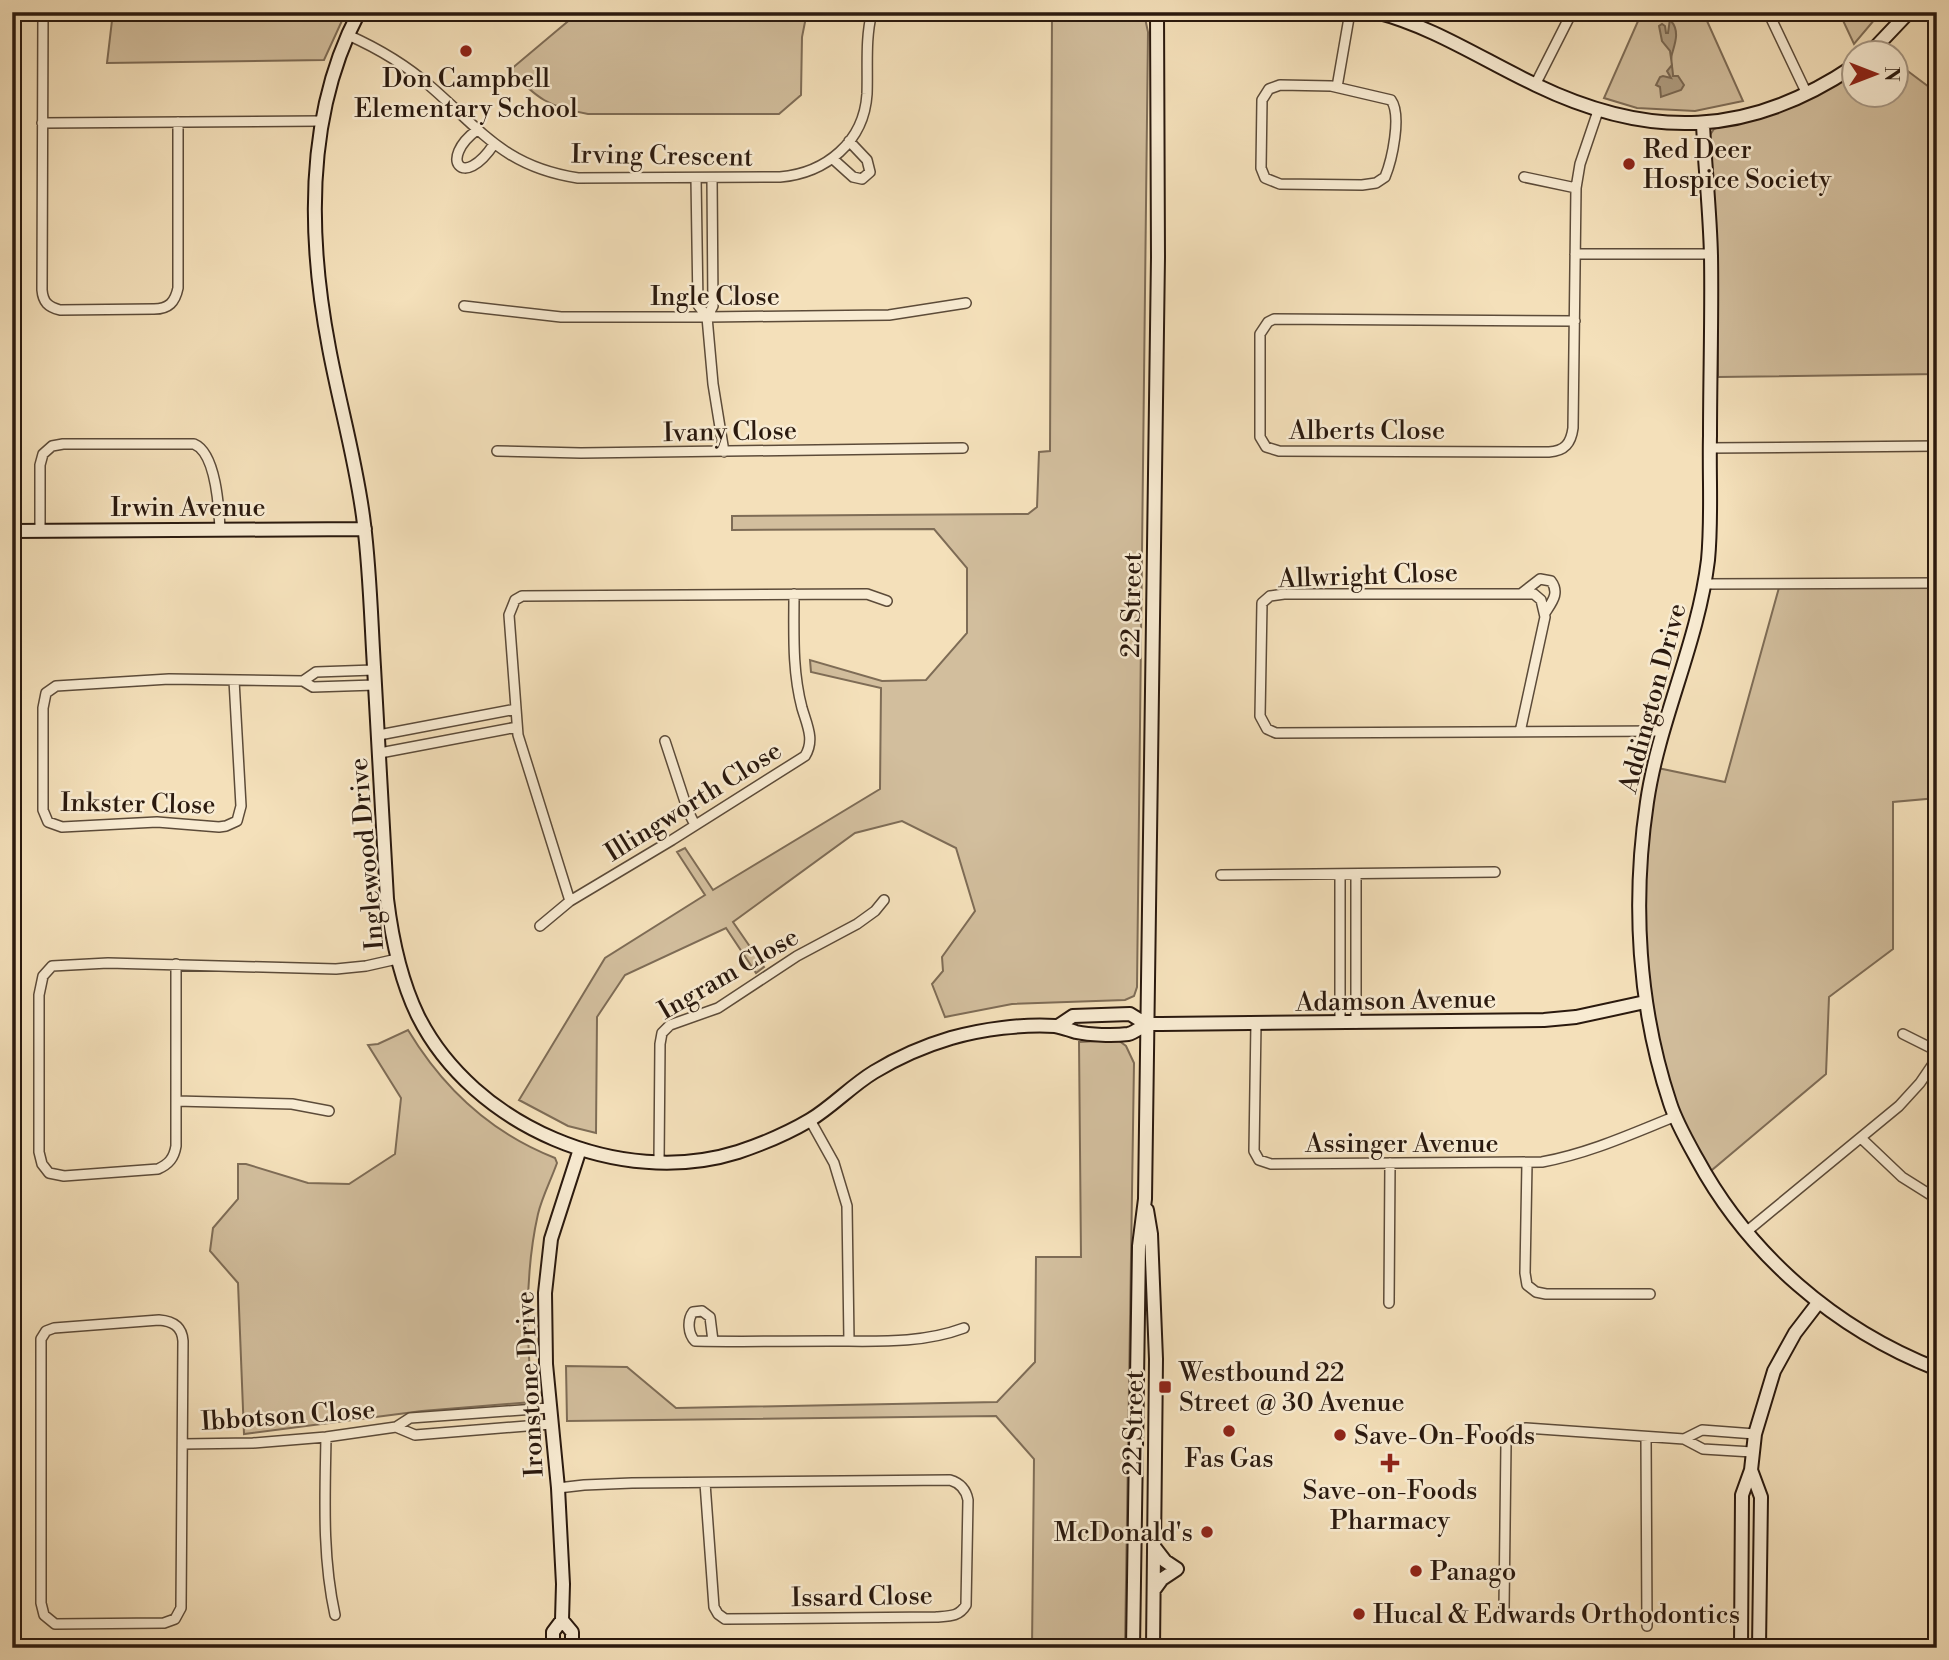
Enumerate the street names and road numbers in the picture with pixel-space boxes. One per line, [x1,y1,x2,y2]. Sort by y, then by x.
street label: Irving Crescent [571,138,753,174]
street label: Ingle Close [650,281,780,313]
street label: Ivany Close [663,415,797,449]
street label: Alberts Close [1288,415,1445,447]
street label: Irwin Avenue [110,492,266,524]
street label: 22 Street [1115,552,1149,658]
street label: Allwright Close [1277,557,1458,595]
street label: Addington Drive [1612,600,1694,798]
street label: Illingworth Close [599,735,788,869]
street label: Inglewood Drive [343,756,391,951]
street label: Inkster Close [60,787,216,821]
street label: Ingram Close [653,921,804,1027]
street label: Adamson Avenue [1294,983,1497,1019]
street label: Assinger Avenue [1304,1128,1499,1160]
street label: Ironstone Drive [509,1290,551,1478]
street label: 22 Street [1117,1370,1151,1476]
street label: Ibbotson Close [200,1394,376,1438]
street label: Issard Close [791,1580,933,1614]

